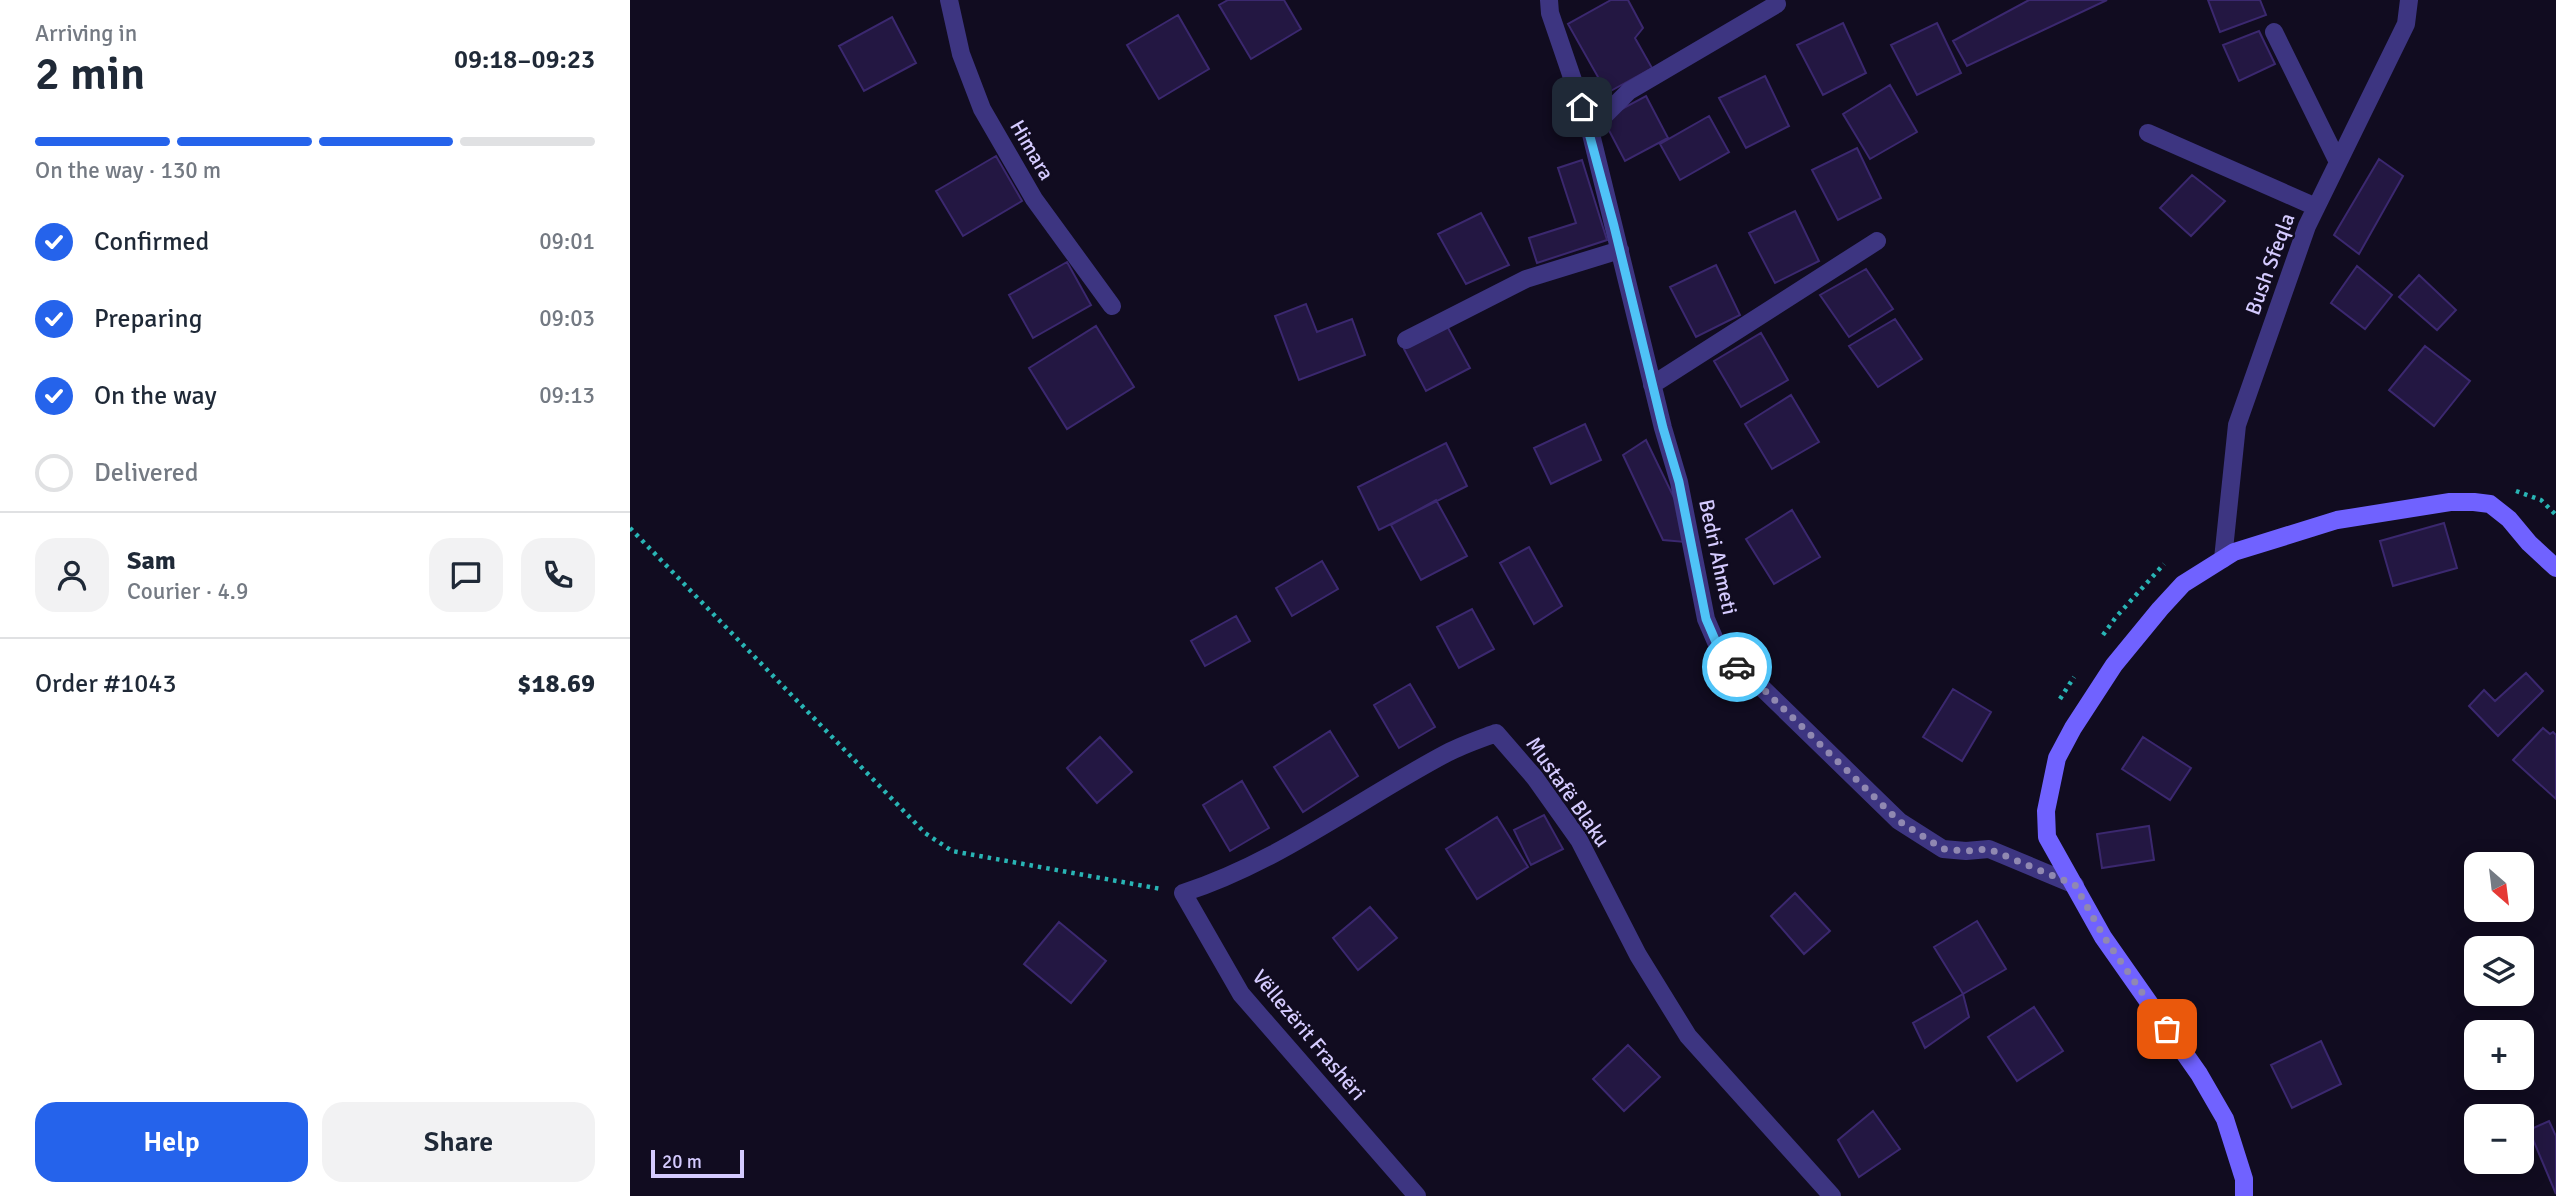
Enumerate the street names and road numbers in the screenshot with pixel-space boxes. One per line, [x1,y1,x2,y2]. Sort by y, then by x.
street label: Himara [1004,115,1060,185]
street label: Bush Sfeqla [2240,210,2300,318]
street label: Bedri Ahmeti [1693,497,1743,617]
street label: Mustafë Blaku [1520,732,1616,852]
street label: Vëllezërit Frashëri [1247,964,1371,1106]

